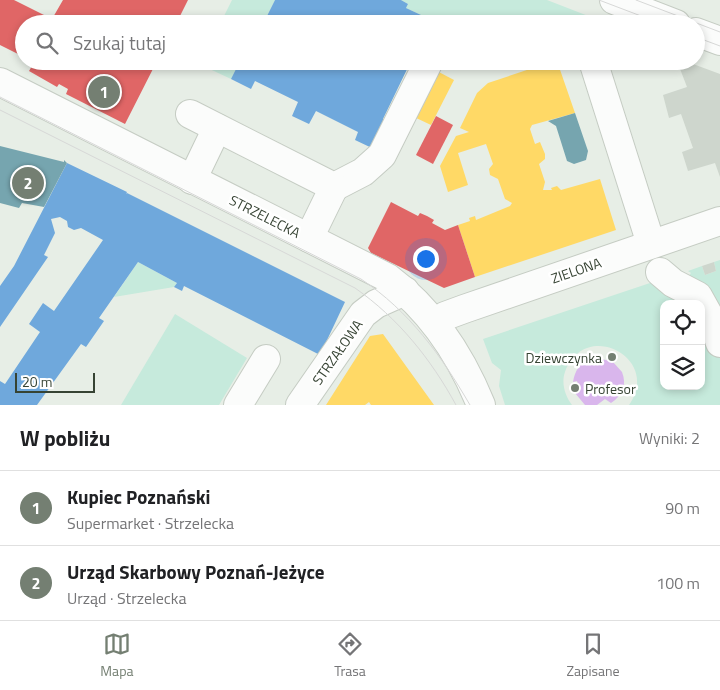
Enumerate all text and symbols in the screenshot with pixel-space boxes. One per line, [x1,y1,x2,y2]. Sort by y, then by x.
search box [15,15,705,70]
text: Szukaj tutaj [73,28,166,57]
icon: search [33,29,61,57]
pin: 1 [88,73,120,111]
pin: 2 [12,164,44,202]
street label: STRZELECKA [226,189,305,243]
your location [413,246,439,272]
street label: ZIELONA [548,251,605,288]
map controls [660,300,705,390]
button: locate [660,300,705,345]
street label: STRZAŁOWA [307,315,368,389]
button: layers [660,345,705,390]
place label: Dziewczynka [526,347,602,368]
marker: Dziewczynka [606,351,618,363]
scale bar [15,370,95,393]
text: 20 m [22,371,52,392]
place label: Profesor [585,378,636,399]
marker: Profesor [569,382,581,394]
text: W pobliżu [20,422,110,454]
text: Wyniki: 2 [639,426,700,450]
text: Kupiec Poznański [67,482,210,511]
text: 1 [32,496,40,520]
text: 90 m [665,496,700,520]
text: Supermarket · Strzelecka [67,511,234,535]
text: Urząd Skarbowy Poznań-Jeżyce [67,557,325,586]
text: 2 [32,571,40,595]
text: 100 m [656,571,700,595]
text: Urząd · Strzelecka [67,586,186,610]
tab: Mapa [100,630,134,681]
tab: Trasa [334,630,366,681]
tab: Zapisane [567,630,620,681]

